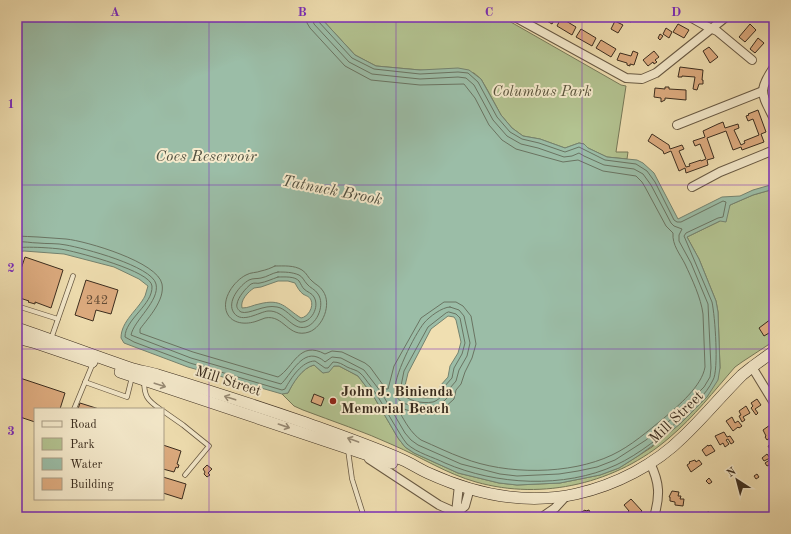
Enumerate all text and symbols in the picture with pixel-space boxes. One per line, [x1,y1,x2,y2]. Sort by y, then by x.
text: A [110,6,120,19]
text: B [297,6,307,19]
text: C [485,6,493,19]
text: D [671,6,681,19]
park label: Columbus Park [492,85,592,100]
text: 1 [7,98,15,111]
water label: Coes Reservoir [155,149,258,165]
water label: Tatnuck Brook [281,173,384,209]
text: 2 [7,262,15,275]
house number: 242 [86,294,108,307]
street label: Mill Street [193,364,263,400]
one-way arrow [154,382,167,389]
place label: John J. Binienda Memorial Beach [341,385,453,417]
street label: Mill Street [647,389,707,447]
one-way arrow [224,394,237,401]
marker: John J. Binienda Memorial Beach [328,396,338,406]
legend [34,408,164,500]
text: Road [70,419,97,431]
one-way arrow [277,423,290,430]
text: 3 [7,425,15,438]
one-way arrow [347,435,359,443]
text: Park [70,439,95,451]
text: Water [70,459,103,471]
north arrow [717,460,757,500]
text: N [725,466,739,480]
text: Building [70,479,114,491]

